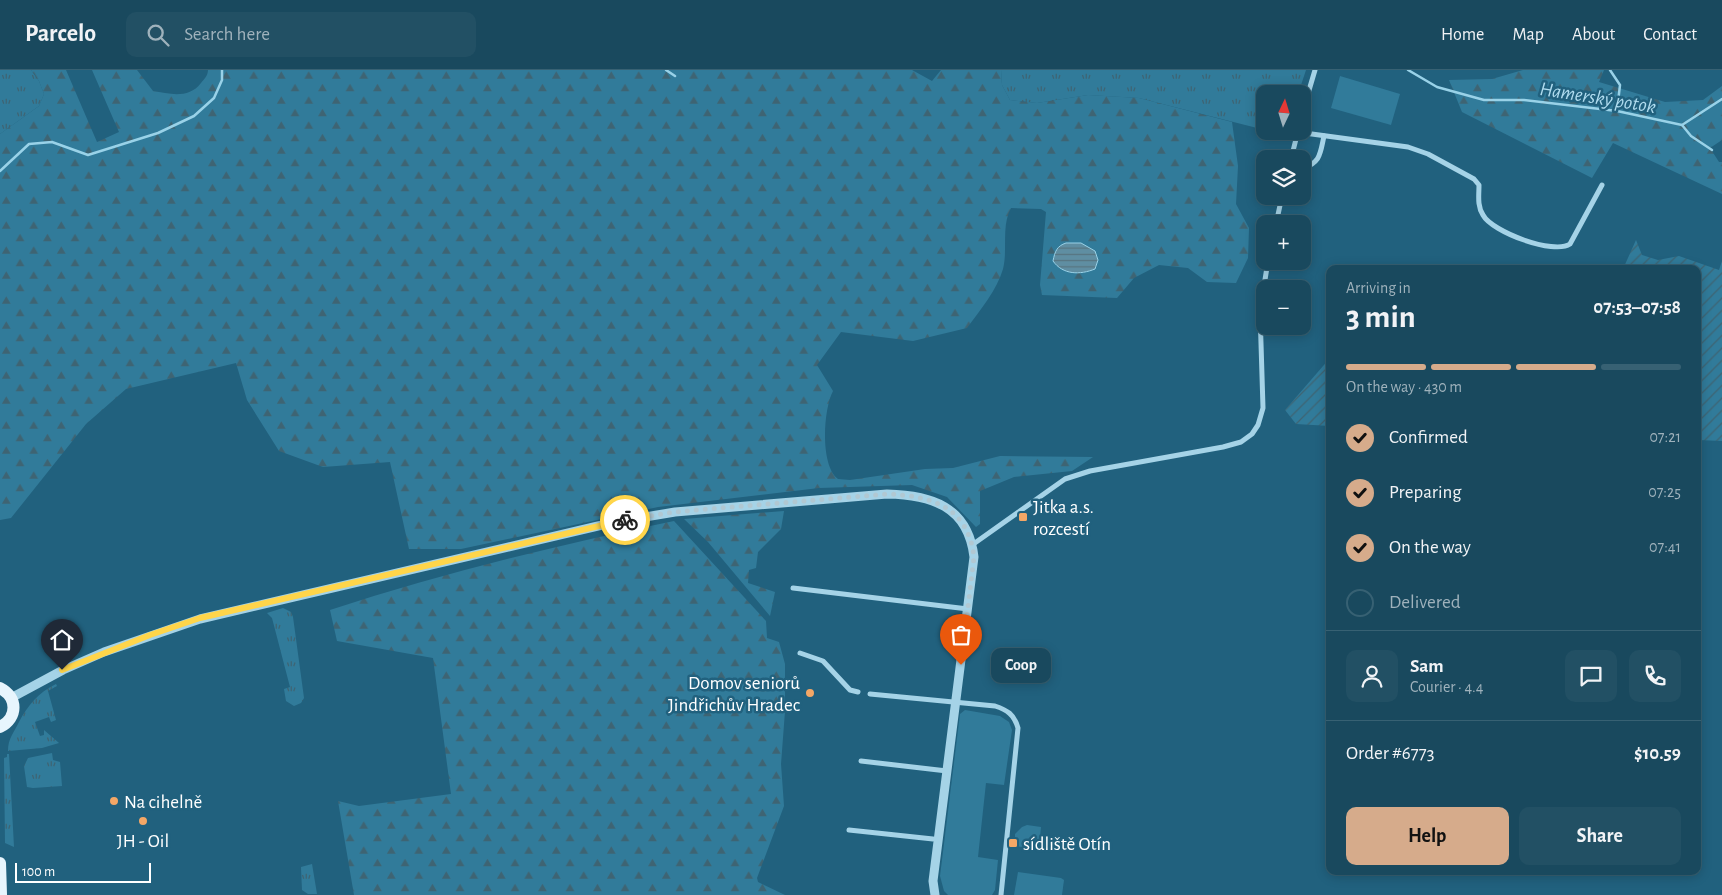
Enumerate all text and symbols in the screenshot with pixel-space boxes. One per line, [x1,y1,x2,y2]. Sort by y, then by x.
search box [126,12,476,57]
icon: search [144,21,172,49]
text: Parcelo [25,22,96,46]
text: Search here [184,25,270,44]
text: Home [1441,26,1484,44]
text: Map [1512,26,1544,44]
text: About [1572,26,1615,44]
text: Contact [1643,26,1697,44]
water label: Hamerský potok [1538,79,1657,117]
north arrow [1256,85,1311,140]
map controls [1256,85,1311,335]
button: layers [1256,150,1311,205]
button: + [1256,215,1311,270]
button: − [1256,280,1311,335]
text: Arriving in [1346,280,1411,296]
text: 07:53–07:58 [1593,298,1681,317]
text: 3 min [1346,301,1416,333]
text: On the way · 430 m [1346,379,1462,395]
icon: check [1346,424,1374,452]
text: Confirmed [1389,428,1468,447]
text: 07:21 [1649,429,1681,445]
icon: check [1346,479,1374,507]
text: Preparing [1389,483,1462,502]
text: 07:25 [1648,484,1681,500]
courier [600,495,650,545]
place label: Jitka a.s. rozcestí [1033,498,1094,539]
icon: bike [611,506,639,534]
marker: Jitka a.s. rozcestí [1017,511,1029,523]
icon: check [1346,534,1374,562]
text: On the way [1389,538,1471,557]
text: 07:41 [1649,539,1681,555]
text: Delivered [1389,593,1461,612]
pin [940,614,982,665]
pin [41,619,83,670]
icon: bag [947,621,975,649]
icon: home [48,626,76,654]
callout: Coop [991,648,1051,682]
button: person [1346,650,1398,702]
button: chat [1565,650,1617,702]
button: phone [1629,650,1681,702]
text: Coop [1005,657,1037,673]
text: Sam [1410,657,1444,676]
place label: Domov seniorů Jindřichův Hradec [668,674,800,715]
text: Courier · 4.4 [1410,679,1483,695]
marker: Domov seniorů Jindřichův Hradec [804,687,816,699]
text: Order #6773 [1346,744,1434,763]
text: $10.59 [1634,744,1681,763]
place label: Na cihelně [124,793,202,812]
marker: Na cihelně [108,795,120,807]
button: Help [1346,807,1509,865]
button: Share [1519,807,1681,865]
marker: JH - Oil [137,815,149,827]
place label: JH - Oil [117,832,169,851]
place label: sídliště Otín [1023,835,1111,854]
marker: sídliště Otín [1007,837,1019,849]
scale bar [15,860,151,883]
text: 100 m [22,865,55,879]

